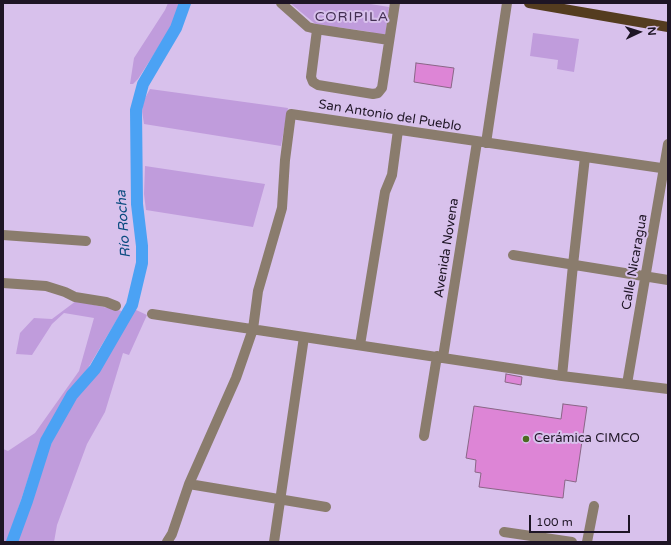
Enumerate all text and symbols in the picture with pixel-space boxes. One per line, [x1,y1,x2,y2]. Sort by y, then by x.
district label: CORIPILA [315,9,389,25]
north arrow [619,12,659,52]
text: N [645,26,658,36]
street label: San Antonio del Pueblo [317,97,463,135]
water label: Río Rocha [113,190,135,258]
street label: Avenida Novena [431,197,463,299]
street label: Calle Nicaragua [619,213,651,311]
place label: Cerámica CIMCO [534,431,640,447]
marker: Cerámica CIMCO [521,434,531,444]
scale bar [531,507,632,533]
text: 100 m [536,515,573,529]

